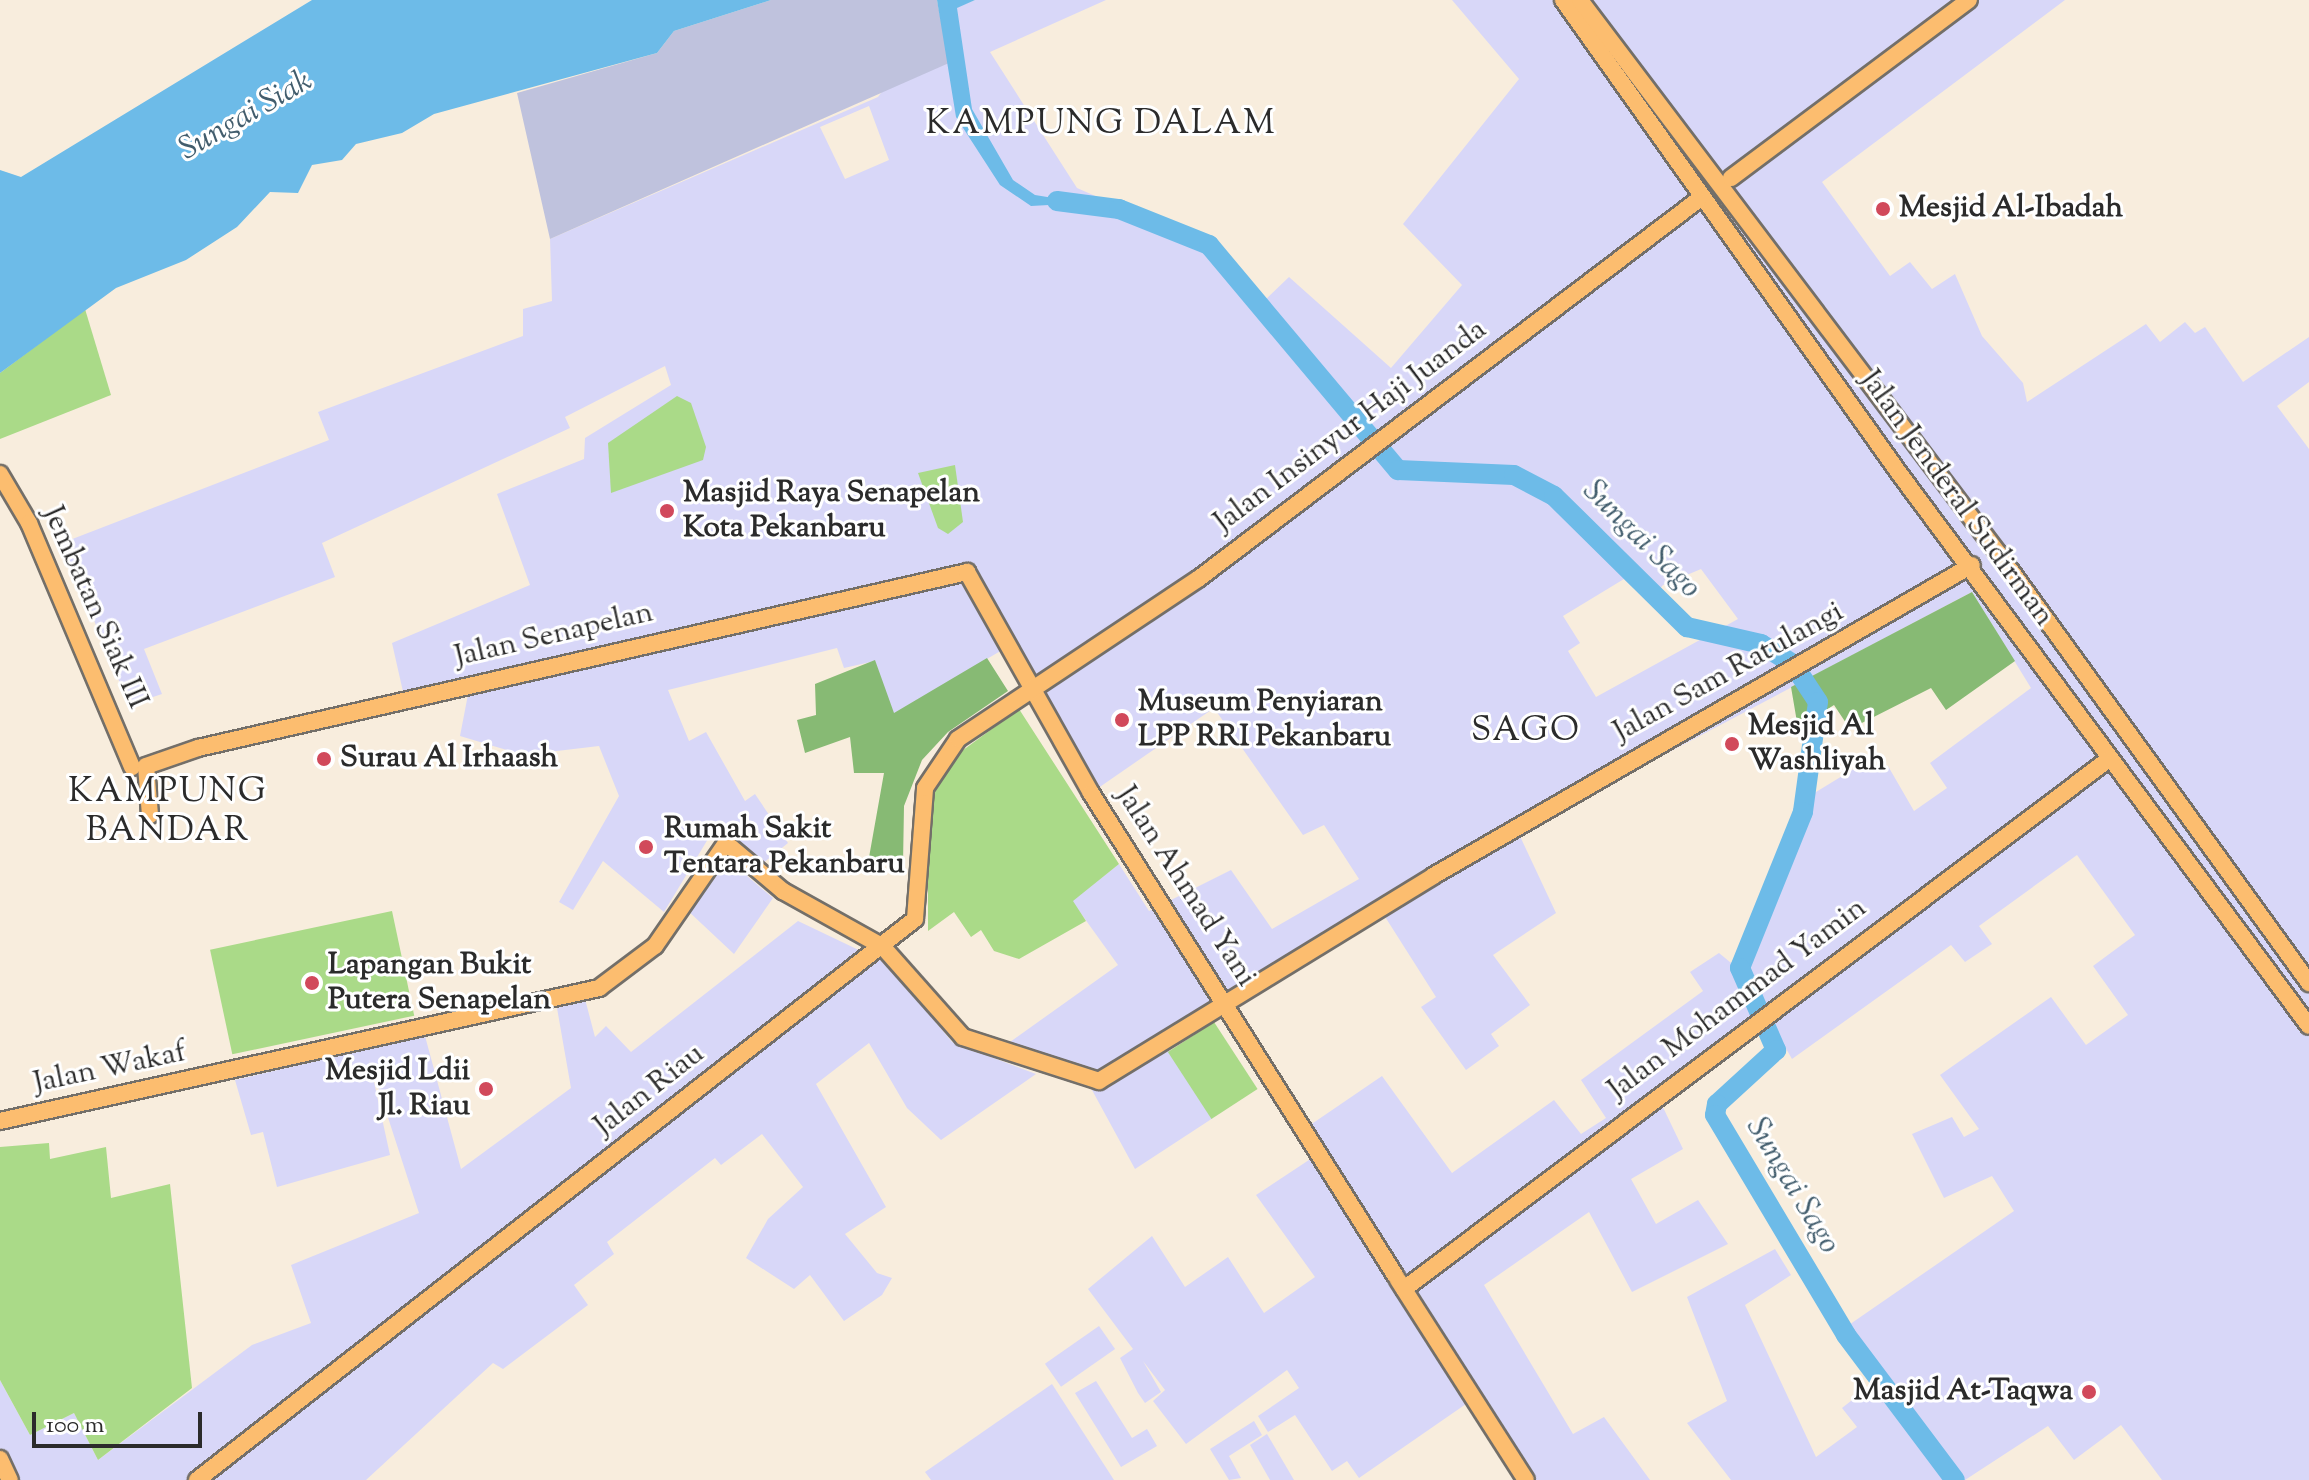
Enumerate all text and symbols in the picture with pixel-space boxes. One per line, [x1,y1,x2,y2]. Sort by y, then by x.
water label: Sungai Siak [173,63,319,169]
district label: KAMPUNG DALAM [926,105,1276,145]
place label: Mesjid Al-Ibadah [1899,191,2123,227]
marker: Mesjid Al-Ibadah [1874,200,1892,218]
street label: Jalan Insinyur Haji Juanda [1208,313,1494,541]
street label: Jalan Jenderal Sudirman [1851,364,2061,634]
water label: Sungai Sago [1574,473,1708,607]
place label: Masjid Raya Senapelan Kota Pekanbaru [683,476,980,546]
street label: Jembatan Siak III [33,501,155,715]
marker: Masjid Raya Senapelan Kota Pekanbaru [658,502,676,520]
street label: Jalan Sam Ratulangi [1608,595,1850,751]
street label: Jalan Senapelan [451,596,657,676]
place label: Museum Penyiaran LPP RRI Pekanbaru [1138,685,1391,756]
place label: Mesjid Al Washliyah [1748,709,1886,780]
marker: Museum Penyiaran LPP RRI Pekanbaru [1113,711,1131,729]
district label: SAGO [1471,712,1581,752]
marker: Mesjid Al Washliyah [1723,735,1741,753]
place label: Surau Al Irhaash [340,741,558,777]
marker: Surau Al Irhaash [315,750,333,768]
district label: KAMPUNG BANDAR [68,772,268,852]
street label: Jalan Ahmad Yani [1107,780,1263,994]
place label: Rumah Sakit Tentara Pekanbaru [664,812,904,882]
marker: Rumah Sakit Tentara Pekanbaru [635,836,657,858]
street label: Jalan Mohammad Yamin [1602,891,1874,1109]
place label: Lapangan Bukit Putera Senapelan [328,948,551,1018]
marker: Lapangan Bukit Putera Senapelan [303,974,321,992]
street label: Jalan Wakaf [31,1035,189,1103]
street label: Jalan Riau [588,1037,712,1145]
place label: Mesjid Ldii Jl. Riau [325,1054,470,1124]
marker: Mesjid Ldii Jl. Riau [477,1080,495,1098]
water label: Sungai Sago [1736,1111,1848,1261]
place label: Masjid At-Taqwa [1853,1374,2073,1410]
marker: Masjid At-Taqwa [2080,1383,2098,1401]
scale bar [36,1396,206,1446]
text: 100 m [46,1409,104,1443]

